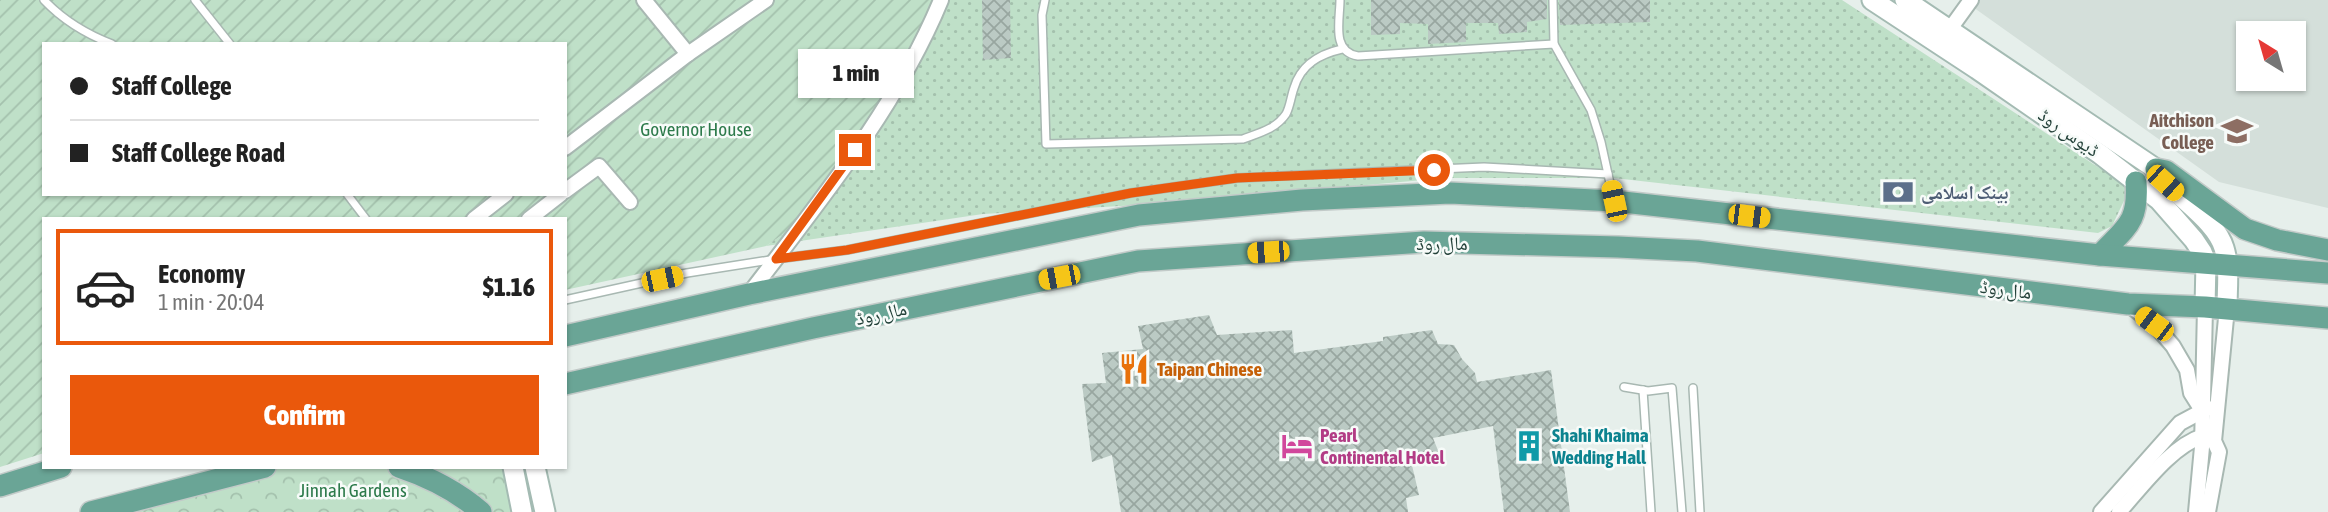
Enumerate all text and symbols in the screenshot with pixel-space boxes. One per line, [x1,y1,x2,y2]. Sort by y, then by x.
north arrow [2236,21,2306,91]
map controls [2236,21,2306,91]
callout: 1 min [797,48,913,97]
text: 1 min [833,60,879,86]
text: Staff College [112,71,232,101]
street label: ڈیوس روڈ [2034,103,2104,162]
place label: Aitchison College [2149,109,2214,153]
school or university icon: Aitchison College [2220,114,2254,148]
park label: Governor House [640,118,752,140]
route end [839,134,871,166]
text: Staff College Road [112,138,285,168]
route start [1418,154,1450,186]
car [2143,161,2188,205]
bank icon: بینک اسلامی [1881,175,1915,209]
car [1600,178,1629,224]
place label: بینک اسلامی [1921,181,2009,204]
car [1727,203,1772,229]
street label: مال روڈ [1416,232,1468,255]
car [1247,240,1290,264]
icon: car [74,256,137,319]
text: Economy [158,259,245,289]
car [1037,263,1082,291]
car [640,264,685,294]
text: $1.16 [483,272,535,302]
street label: مال روڈ [1979,275,2033,304]
text: 1 min · 20:04 [158,289,264,315]
street label: مال روڈ [854,297,909,330]
car [2131,303,2178,345]
restaurant icon: Taipan Chinese [1117,352,1151,386]
place label: Taipan Chinese [1157,358,1263,380]
button: Confirm [70,375,539,455]
place label: Pearl Continental Hotel [1320,424,1445,468]
place label: Shahi Khaima Wedding Hall [1551,424,1649,468]
hotel icon: Pearl Continental Hotel [1280,429,1314,463]
building icon: Shahi Khaima Wedding Hall [1512,429,1546,463]
park label: Jinnah Gardens [299,479,407,501]

